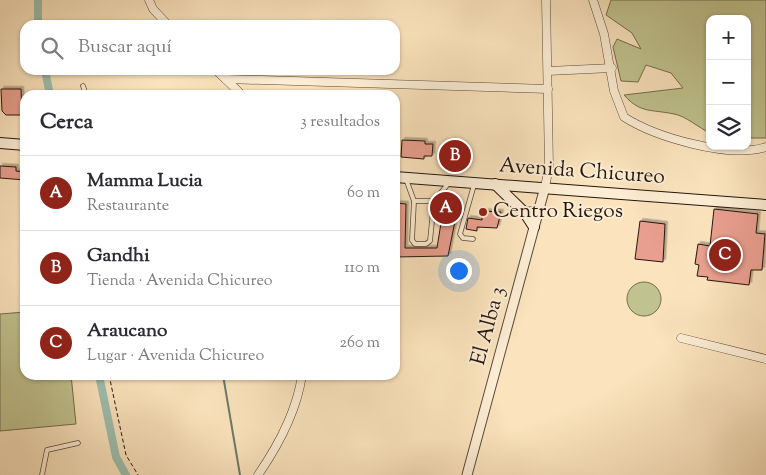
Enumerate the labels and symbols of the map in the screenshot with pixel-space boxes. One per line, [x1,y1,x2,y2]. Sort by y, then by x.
pin: B [439,137,471,175]
street label: Avenida Chicureo [498,151,666,193]
pin: A [430,189,462,227]
place label: Centro Riegos [493,197,623,227]
marker: Centro Riegos [477,206,489,218]
pin: C [709,236,741,274]
your location [446,258,472,284]
street label: El Alba 3 [464,283,514,369]

